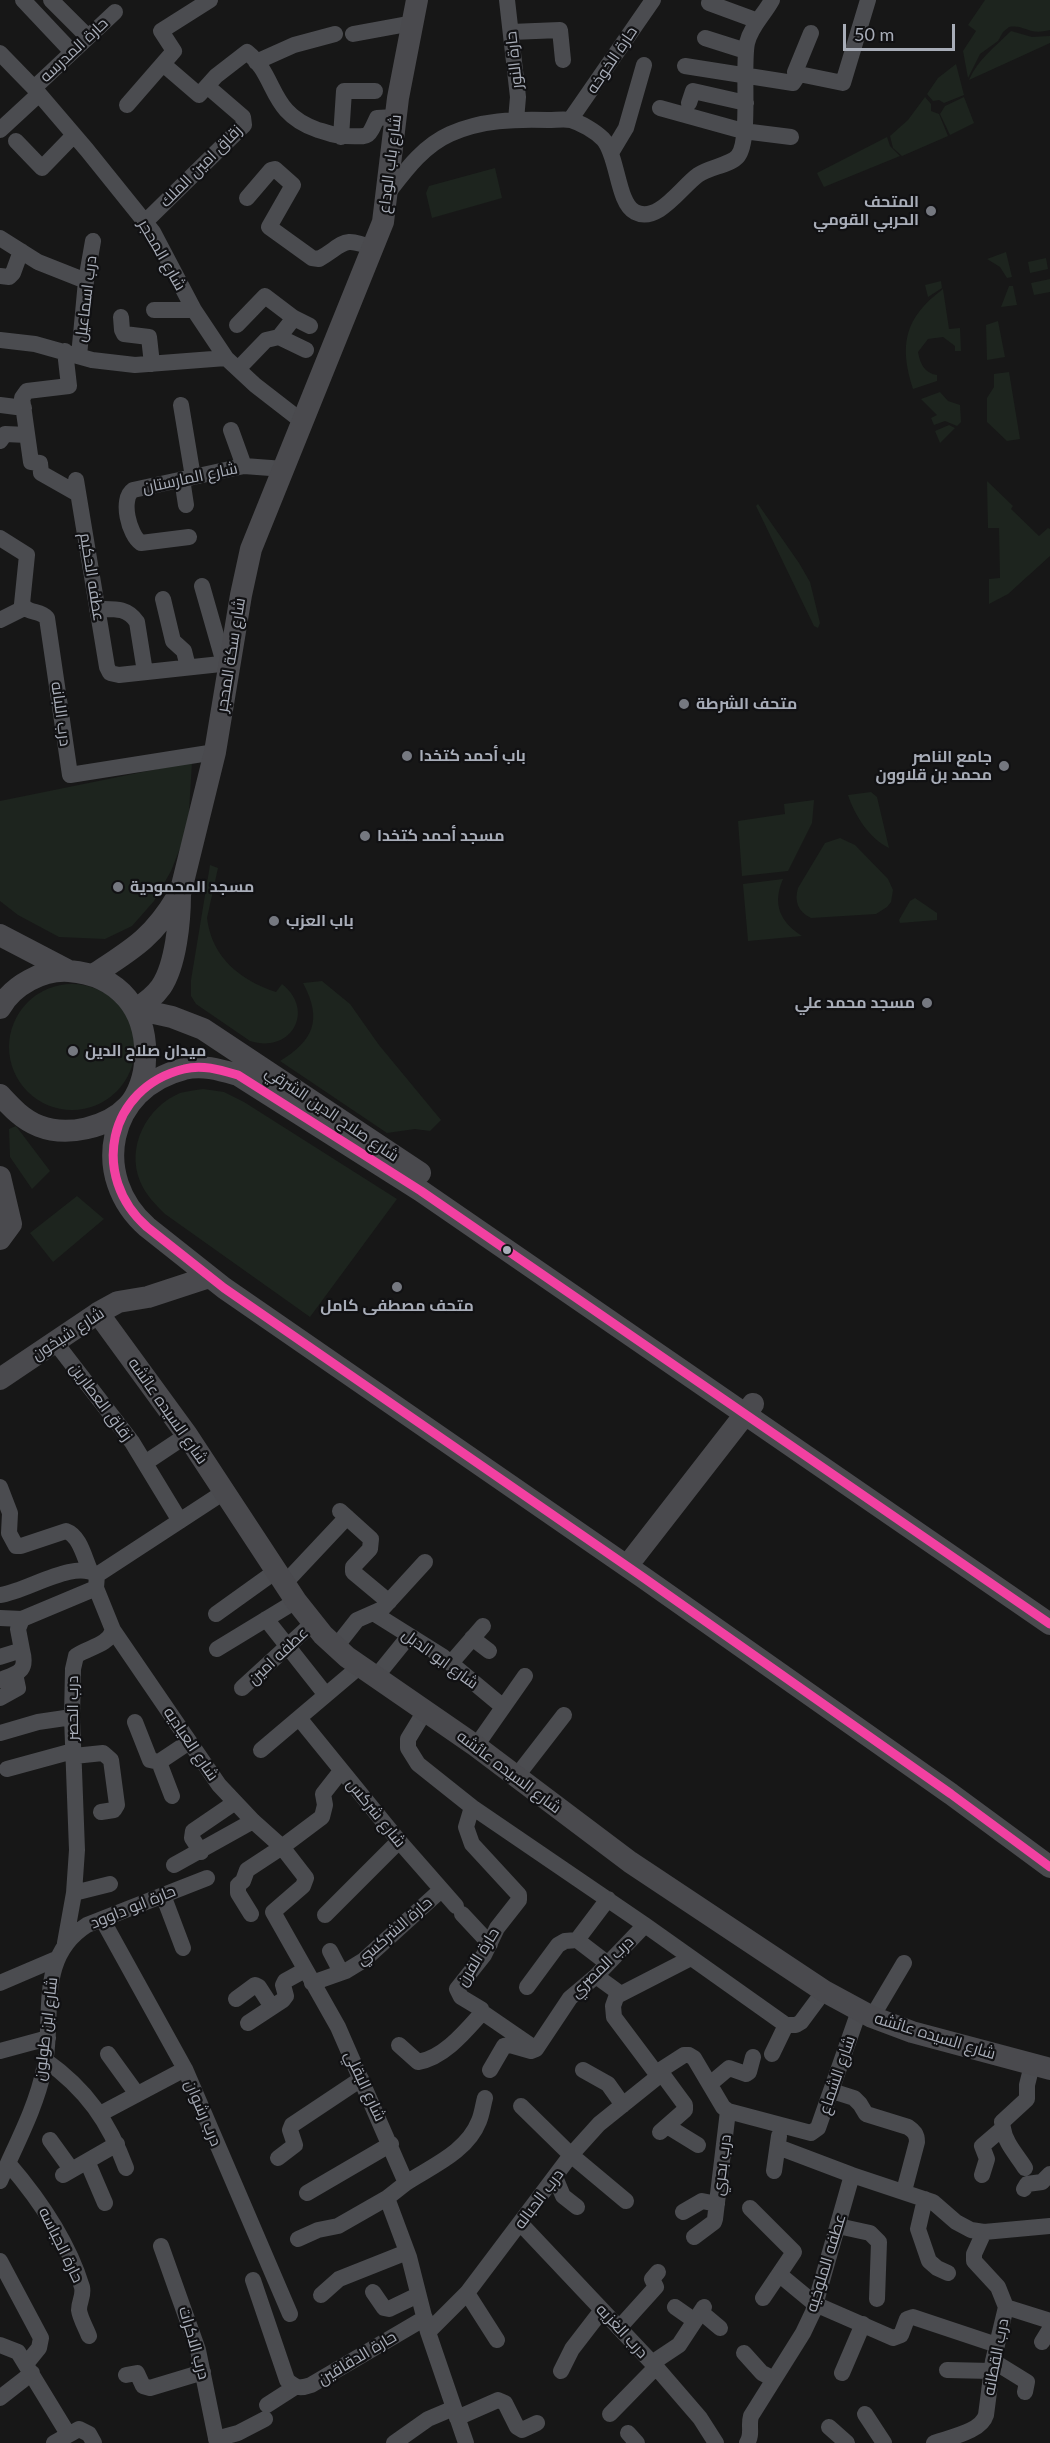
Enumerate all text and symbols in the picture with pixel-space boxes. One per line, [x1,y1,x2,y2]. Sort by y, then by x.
scale bar [846,12,958,50]
street label: حارة المدرسه [36,14,112,86]
street label: حارة الخوخه [583,23,641,97]
text: 50 m [854,23,894,45]
street label: حارة النور [501,30,527,90]
street label: شارع باب الوداع [374,113,406,215]
street label: زقاق امين الملك [156,121,246,211]
place label: المتحف الحربي القومي [813,192,919,230]
marker: المتحف الحربي القومي [924,204,938,218]
street label: شارع المحجر [134,216,190,294]
street label: درب اسماعيل [71,255,101,343]
street label: شارع المارستان [141,459,239,497]
street label: عطفه الحكيم [76,531,108,623]
street label: شارع سكة المحجر [212,596,250,714]
street label: درب اللبانه [47,680,75,748]
place label: متحف الشرطة [696,694,797,714]
marker: متحف الشرطة [677,697,691,711]
place label: باب أحمد كتخدا [419,746,526,766]
place label: جامع الناصر محمد بن قلاوون [875,747,992,785]
marker: باب أحمد كتخدا [400,749,414,763]
marker: جامع الناصر محمد بن قلاوون [997,759,1011,773]
place label: مسجد أحمد كتخدا [377,826,505,846]
marker: مسجد أحمد كتخدا [358,829,372,843]
place label: مسجد المحمودية [130,877,254,897]
marker: مسجد المحمودية [111,880,125,894]
place label: باب العزب [286,911,354,931]
marker: باب العزب [267,914,281,928]
place label: مسجد محمد علي [795,993,915,1013]
marker: مسجد محمد علي [920,996,934,1010]
place label: ميدان صلاح الدين [85,1041,206,1061]
marker: ميدان صلاح الدين [66,1044,80,1058]
street label: شارع صلاح الدين الشرقي [262,1062,402,1166]
unlabelled marker [501,1244,513,1256]
marker: متحف مصطفى كامل [390,1280,404,1294]
place label: متحف مصطفى كامل [320,1296,474,1316]
street label: شارع شيخون [28,1303,108,1365]
street label: شارع السيده عائشه [124,1354,212,1468]
street label: زقاق العطارين [65,1359,137,1445]
street label: عطفه امين [244,1623,312,1689]
street label: شارع ابو الدبل [398,1625,482,1693]
street label: درب الحصر [63,1676,83,1740]
street label: شارع العياديه [159,1704,223,1784]
street label: شارع السيده عائشه [453,1727,565,1817]
street label: شارع شركس [342,1775,410,1851]
street label: حارة ابو داوود [88,1881,178,1933]
street label: حارة الشركسي [352,1893,436,1969]
street label: حارة الفرن [452,1924,504,1990]
street label: درب المصري [566,1932,638,2002]
street label: شارع ابن طولون [30,1976,62,2082]
street label: شارع السيده عائشه [872,2008,998,2064]
street label: شارع الشماع [815,2033,859,2117]
street label: شارع البقلي [340,2048,390,2124]
street label: درب رشوان [180,2077,226,2149]
street label: درب بحري [709,2133,735,2197]
street label: درب الحباله [510,2165,568,2233]
street label: حارة الجباسه [35,2204,87,2286]
street label: عطفه الملوخيه [802,2212,850,2314]
street label: درب الغزيه [592,2300,652,2362]
street label: درب الاكرات [174,2304,214,2382]
street label: درب القطانه [979,2317,1013,2397]
street label: حارة الدقاقين [314,2327,400,2389]

